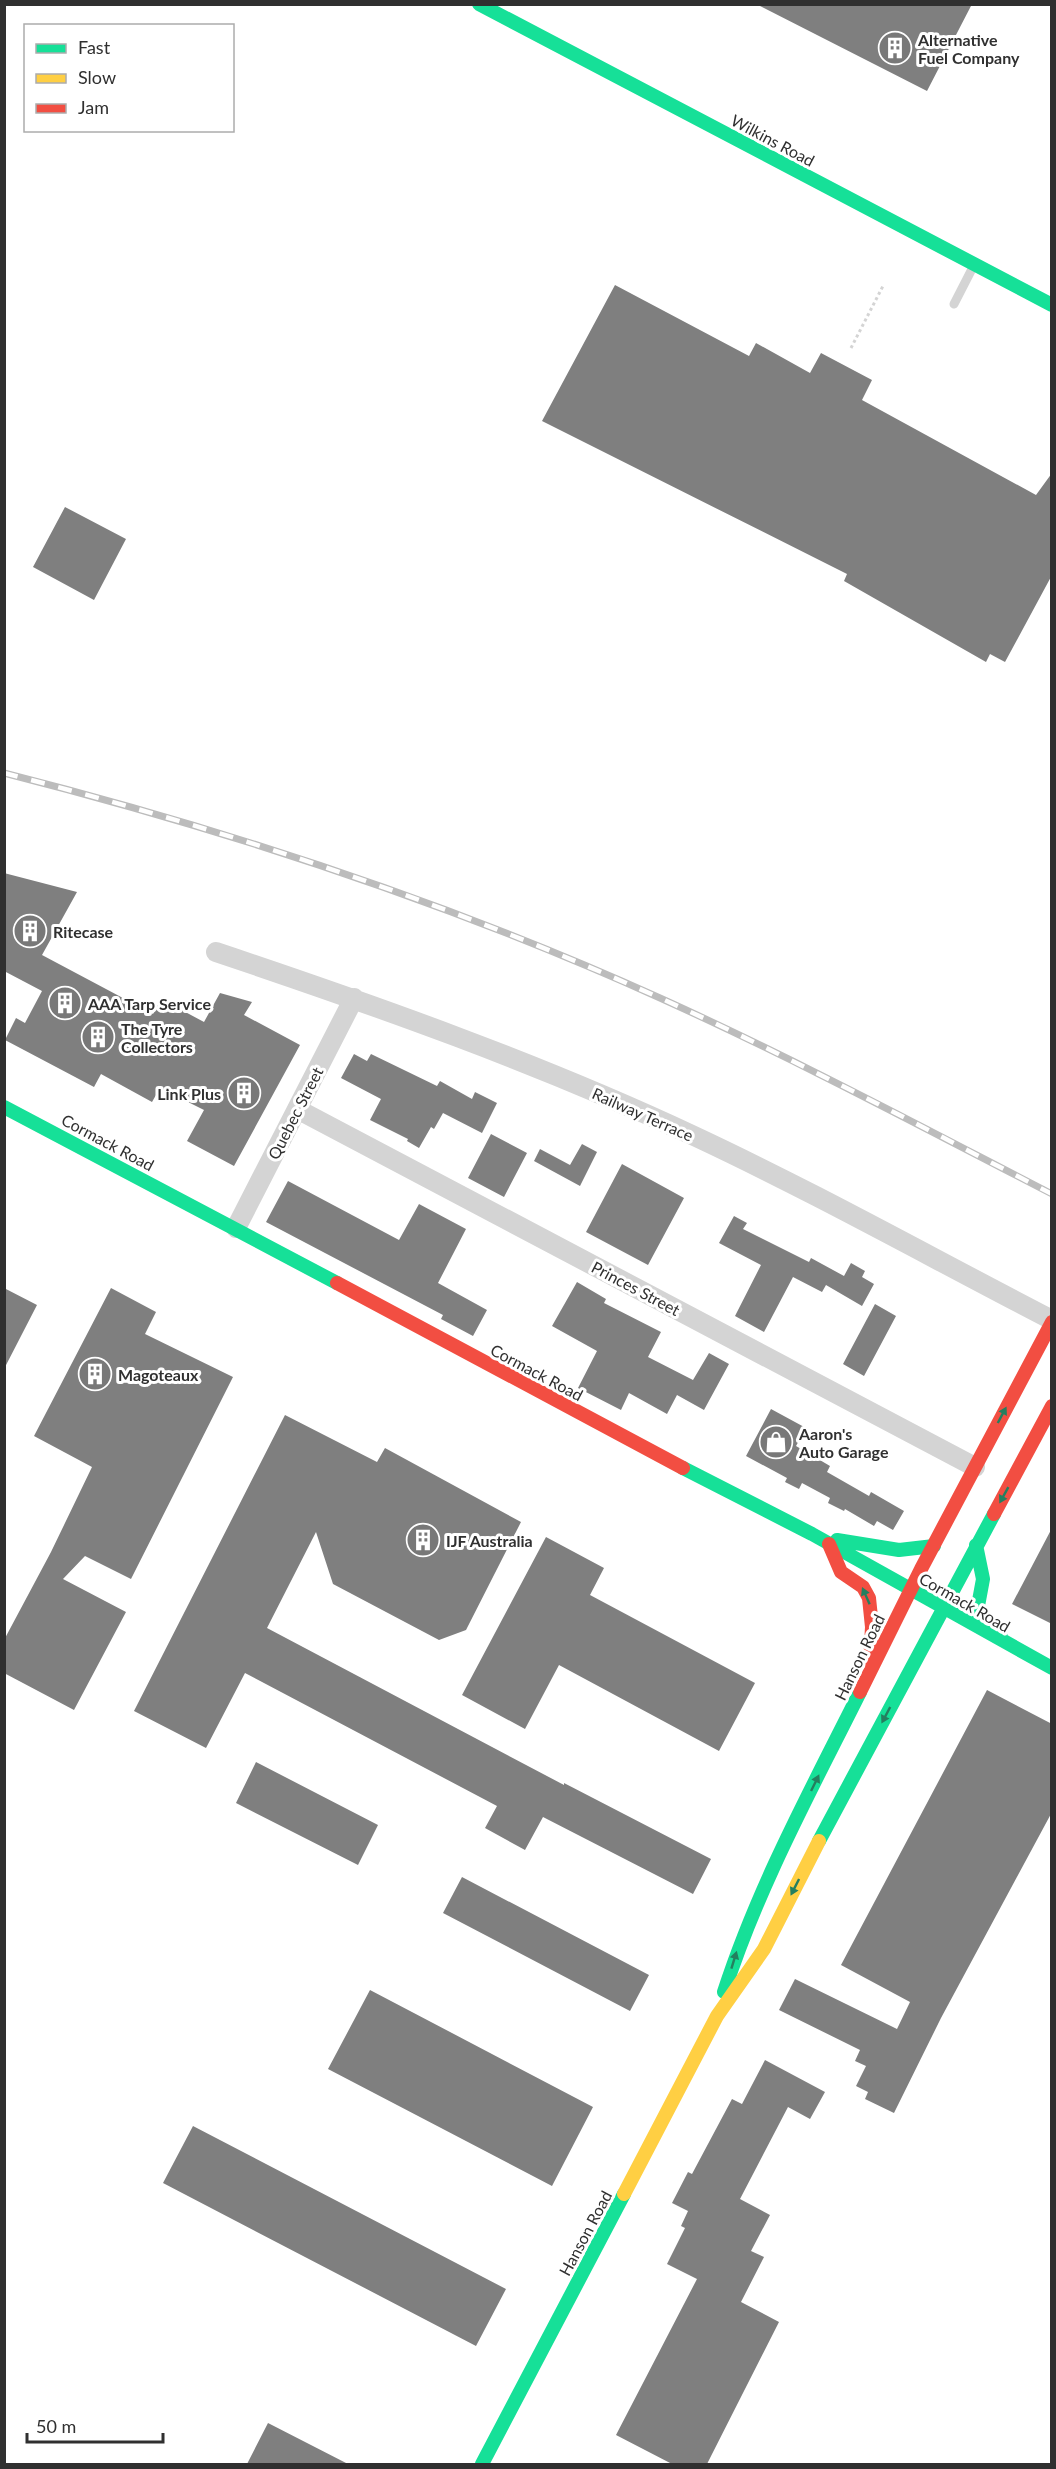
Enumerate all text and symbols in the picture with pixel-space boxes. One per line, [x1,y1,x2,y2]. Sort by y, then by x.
legend [24,24,234,132]
building icon: Alternative Fuel Company [877,30,913,66]
place label: Alternative Fuel Company [917,30,1020,67]
text: Fast [78,36,111,58]
text: Slow [78,66,116,88]
text: Jam [78,96,109,118]
street label: Wilkins Road [728,110,818,170]
building icon: Ritecase [12,913,48,949]
place label: Ritecase [53,922,114,941]
building icon: AAA Tarp Service [47,985,83,1021]
place label: AAA Tarp Service [87,994,211,1013]
building icon: The Tyre Collectors [80,1019,116,1055]
place label: The Tyre Collectors [121,1019,193,1056]
street label: Quebec Street [264,1063,327,1162]
building icon: Link Plus [226,1075,262,1111]
street label: Railway Terrace [590,1083,696,1145]
place label: Link Plus [157,1084,221,1103]
street label: Cormack Road [59,1110,157,1174]
street label: Princes Street [589,1257,684,1319]
street label: Cormack Road [488,1340,586,1404]
building icon: Magoteaux [77,1356,113,1392]
place label: Magoteaux [118,1365,199,1384]
one-way arrow [997,1407,1007,1424]
shop icon: Aaron's Auto Garage [758,1424,794,1460]
place label: Aaron's Auto Garage [798,1424,889,1461]
one-way arrow [999,1486,1009,1503]
building icon: IJF Australia [405,1522,441,1558]
place label: IJF Australia [446,1531,533,1550]
street label: Cormack Road [916,1568,1014,1636]
one-way arrow [861,1586,871,1604]
street label: Hanson Road [830,1611,888,1703]
one-way arrow [881,1707,891,1724]
one-way arrow [810,1774,820,1791]
one-way arrow [790,1879,800,1896]
one-way arrow [730,1951,739,1969]
street label: Hanson Road [555,2187,615,2279]
scale bar [27,2406,164,2444]
text: 50 m [36,2415,76,2437]

